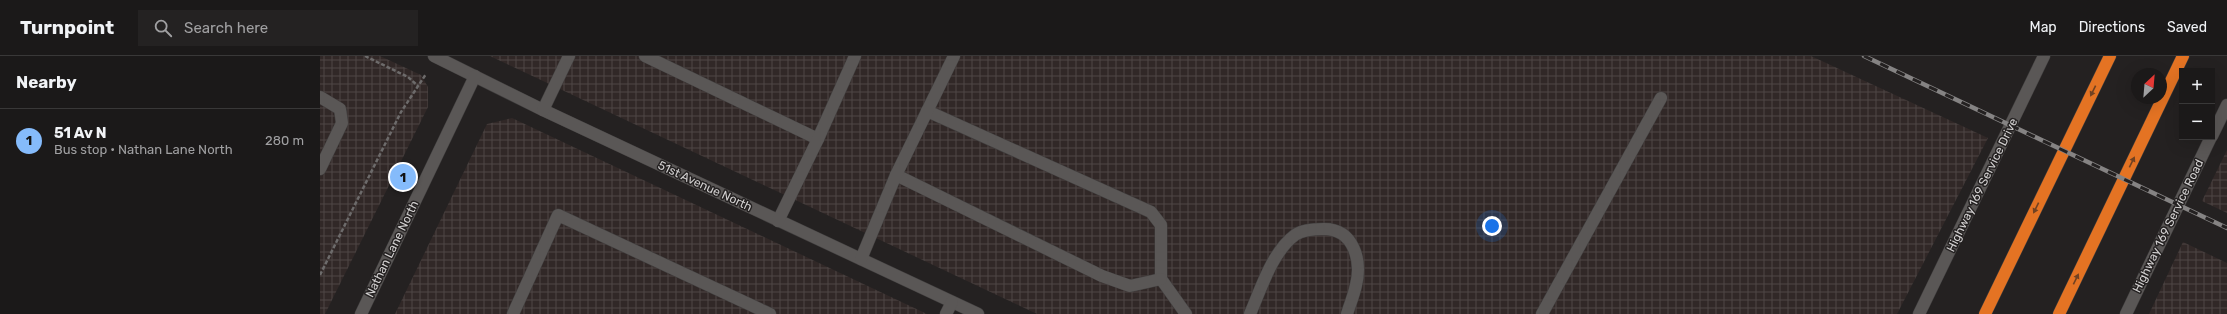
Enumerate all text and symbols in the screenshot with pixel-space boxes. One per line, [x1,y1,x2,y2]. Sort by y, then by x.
search box [138,10,418,46]
text: Turnpoint [20,16,114,39]
icon: search [152,17,174,39]
text: Search here [184,19,268,37]
text: Map [2030,19,2057,36]
text: Directions [2079,19,2145,36]
text: Saved [2167,19,2207,36]
north arrow [2131,68,2167,104]
map controls [2179,68,2215,140]
button: + [2179,68,2215,104]
text: Nearby [16,72,77,92]
one-way arrow [2090,85,2096,97]
button: − [2179,104,2215,140]
street label: Highway 169 Service Drive [1944,116,2021,254]
text: 51 Av N [54,124,107,142]
text: 1 [26,133,32,148]
text: 280 m [265,133,304,148]
text: Bus stop · Nathan Lane North [54,142,233,157]
one-way arrow [2129,156,2135,167]
street label: Highway 169 Service Road [2130,157,2206,295]
street label: 51st Avenue North [656,158,754,214]
pin: 1 [390,162,416,192]
street label: Nathan Lane North [363,198,421,300]
one-way arrow [2033,202,2039,214]
your location [1482,216,1502,236]
one-way arrow [2073,273,2079,285]

